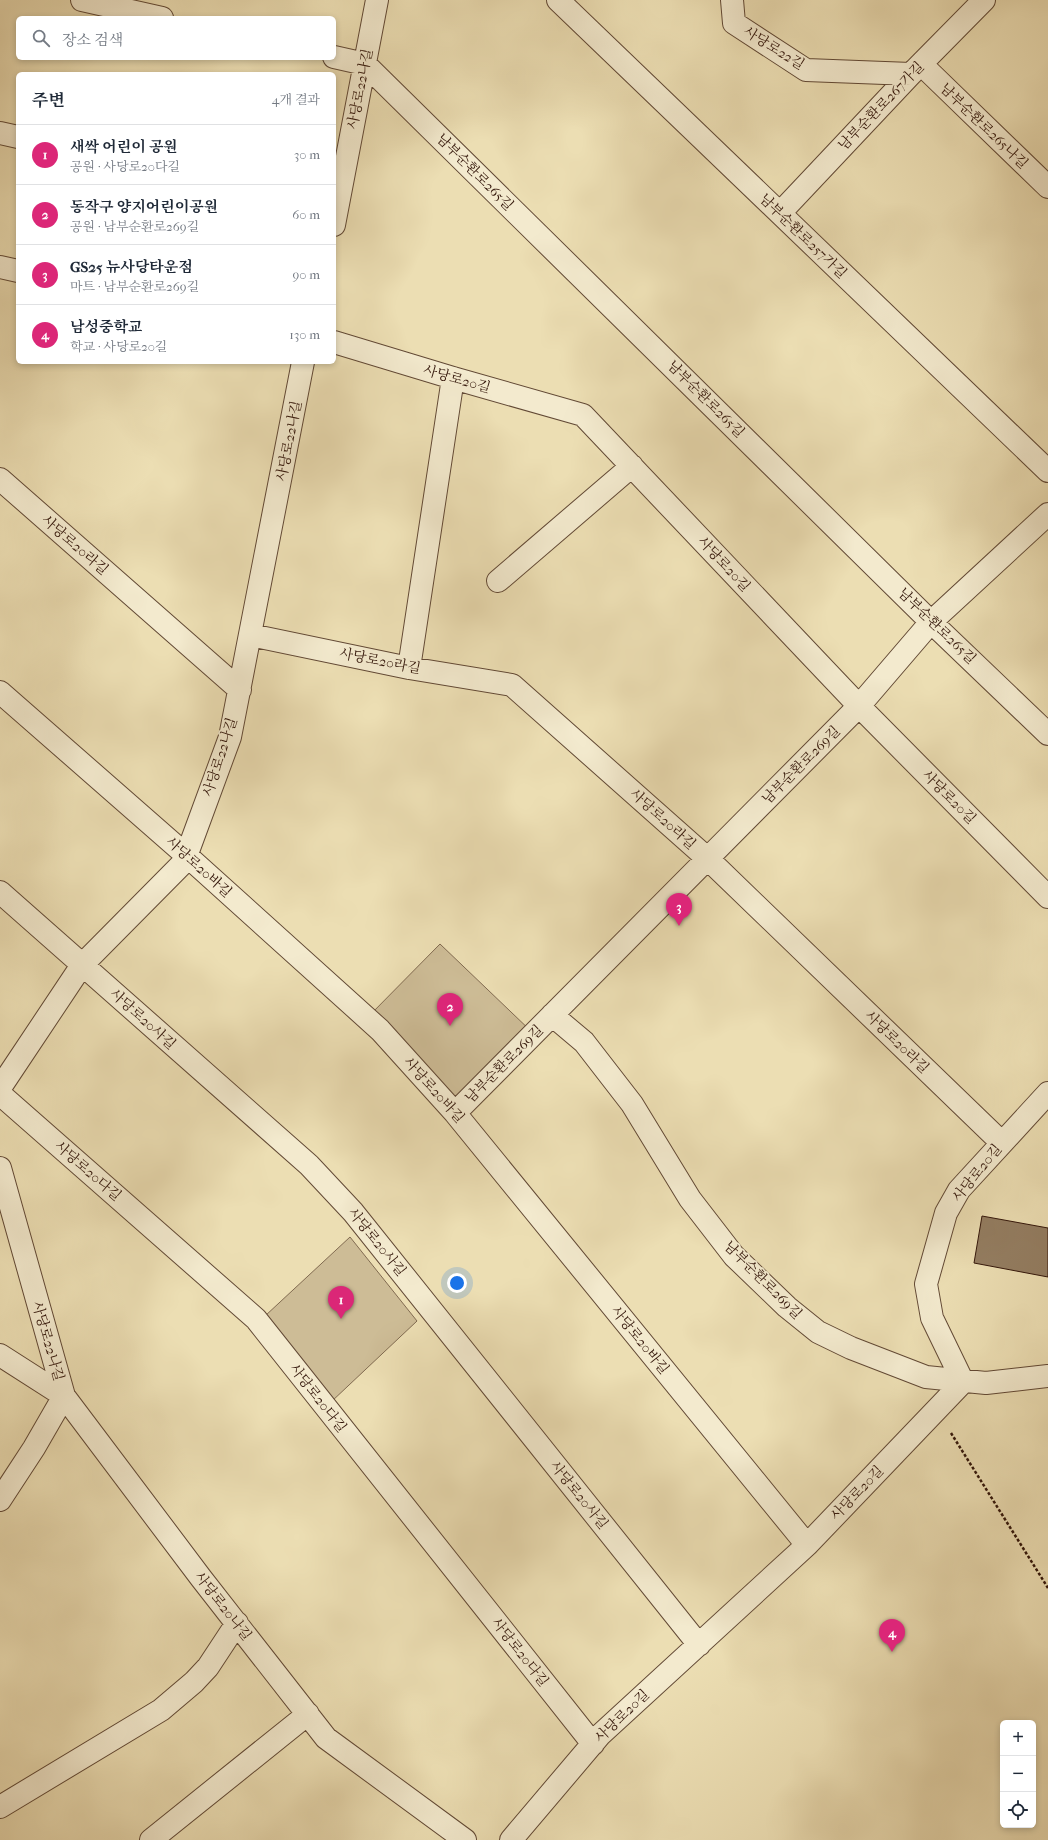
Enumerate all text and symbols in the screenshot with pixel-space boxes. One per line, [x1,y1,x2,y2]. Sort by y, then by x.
search box [16,16,336,60]
street label: 사당로22길 [740,23,808,73]
icon: search [30,27,52,49]
text: 장소 검색 [62,31,123,49]
street label: 사당로22나길 [344,47,376,131]
street label: 남부순환로267가길 [835,58,927,154]
street label: 남부순환로265나길 [937,80,1031,172]
text: 주변 [32,90,65,110]
text: 4개 결과 [272,92,320,107]
street label: 남부순환로265길 [433,130,517,214]
text: 새싹 어린이 공원 [70,138,178,156]
text: 1 [43,147,47,162]
text: 30 m [294,147,320,162]
text: 공원 · 사당로20다길 [70,159,180,174]
street label: 남부순환로257가길 [756,190,850,282]
text: 동작구 양지어린이공원 [70,198,218,216]
text: 2 [42,207,48,222]
text: 60 m [292,207,320,222]
text: 공원 · 남부순환로269길 [70,219,199,234]
text: GS25 뉴사당타운점 [70,258,193,276]
text: 3 [42,267,48,282]
text: 90 m [292,267,320,282]
text: 마트 · 남부순환로269길 [70,279,199,294]
text: 남성중학교 [70,318,142,336]
text: 4 [41,327,49,342]
text: 130 m [289,327,320,342]
text: 학교 · 사당로20길 [70,339,167,354]
street label: 남부순환로265길 [664,357,748,441]
street label: 사당로20길 [421,361,493,397]
street label: 사당로22나길 [273,399,305,483]
street label: 사당로20라길 [38,512,112,578]
street label: 사당로20길 [694,533,754,595]
street label: 남부순환로265길 [894,584,980,668]
street label: 사당로20라길 [338,645,422,677]
street label: 사당로22나길 [199,715,241,799]
street label: 남부순환로269길 [758,722,844,808]
street label: 사당로20길 [919,767,979,827]
street label: 사당로20라길 [627,785,699,853]
street label: 사당로20바길 [163,833,235,901]
pin: 3 [666,893,692,926]
street label: 사당로20사길 [107,985,179,1053]
pin: 2 [437,993,463,1026]
street label: 사당로20라길 [861,1007,933,1077]
street label: 남부순환로269길 [461,1021,547,1107]
street label: 사당로20바길 [400,1054,468,1126]
street label: 사당로20다길 [51,1138,125,1204]
street label: 사당로20길 [949,1141,1005,1205]
street label: 사당로20사길 [344,1205,410,1279]
street label: 남부순환로269길 [720,1237,806,1323]
your location [447,1273,467,1293]
pin: 1 [328,1286,354,1319]
street label: 사당로22나길 [29,1299,67,1383]
street label: 사당로20바길 [607,1303,673,1377]
street label: 사당로20다길 [286,1360,350,1436]
street label: 사당로20사길 [546,1458,612,1532]
street label: 사당로20길 [827,1462,887,1524]
street label: 사당로20나길 [191,1568,255,1644]
street label: 사당로20다길 [488,1614,552,1690]
pin: 4 [879,1619,905,1652]
street label: 사당로20길 [591,1686,653,1746]
map controls [1000,1720,1036,1828]
button: + [1000,1720,1036,1756]
button: − [1000,1756,1036,1792]
button: locate [1000,1792,1036,1828]

